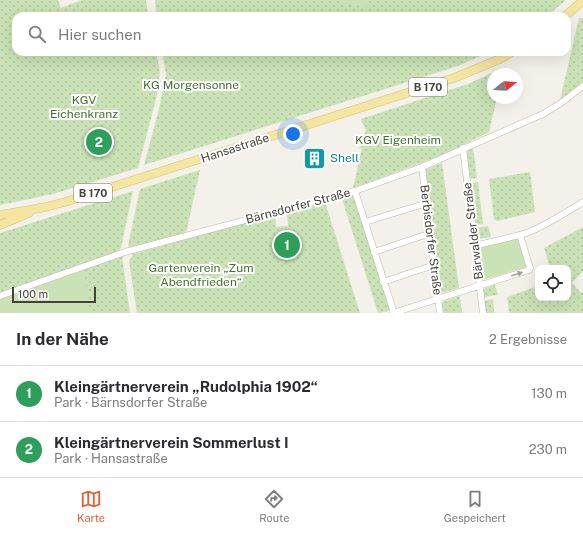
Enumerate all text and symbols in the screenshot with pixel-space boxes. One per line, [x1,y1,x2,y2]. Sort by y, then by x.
search box [12,12,571,56]
icon: search [26,23,48,45]
text: Hier suchen [58,26,141,43]
north arrow [487,68,523,104]
park label: KG Morgensonne [143,78,239,92]
road number: B 170 [409,78,447,96]
park label: KGV Eichenkranz [50,93,118,121]
your location [283,124,303,144]
pin: 2 [86,127,112,157]
street label: Hansastraße [199,130,271,166]
park label: KGV Eigenheim [355,133,441,147]
building icon: Shell [302,145,328,171]
place label: Shell [330,151,359,165]
street label: Bärwalder Straße [460,181,486,280]
road number: B 170 [74,184,112,202]
street label: Berbisdorfer Straße [417,184,445,296]
street label: Bärnsdorfer Straße [244,185,352,227]
pin: 1 [274,230,300,260]
park label: Gartenverein „Zum Abendfrieden“ [148,261,254,289]
map controls [535,265,571,301]
button: locate [535,265,571,301]
one-way arrow [511,271,523,277]
scale bar [12,285,96,304]
text: 100 m [18,288,48,300]
text: In der Nähe [16,329,109,349]
text: 2 Ergebnisse [489,332,567,347]
text: Kleingärtnerverein „Rudolphia 1902“ [54,378,318,395]
text: 1 [26,386,32,401]
text: 130 m [531,386,567,401]
text: Park · Bärnsdorfer Straße [54,395,208,410]
text: Kleingärtnerverein Sommerlust I [54,434,289,451]
text: 2 [25,442,33,457]
text: 230 m [529,442,567,457]
text: Park · Hansastraße [54,451,168,466]
tab: Karte [77,488,105,524]
tab: Route [259,488,289,524]
tab: Gespeichert [444,488,506,524]

